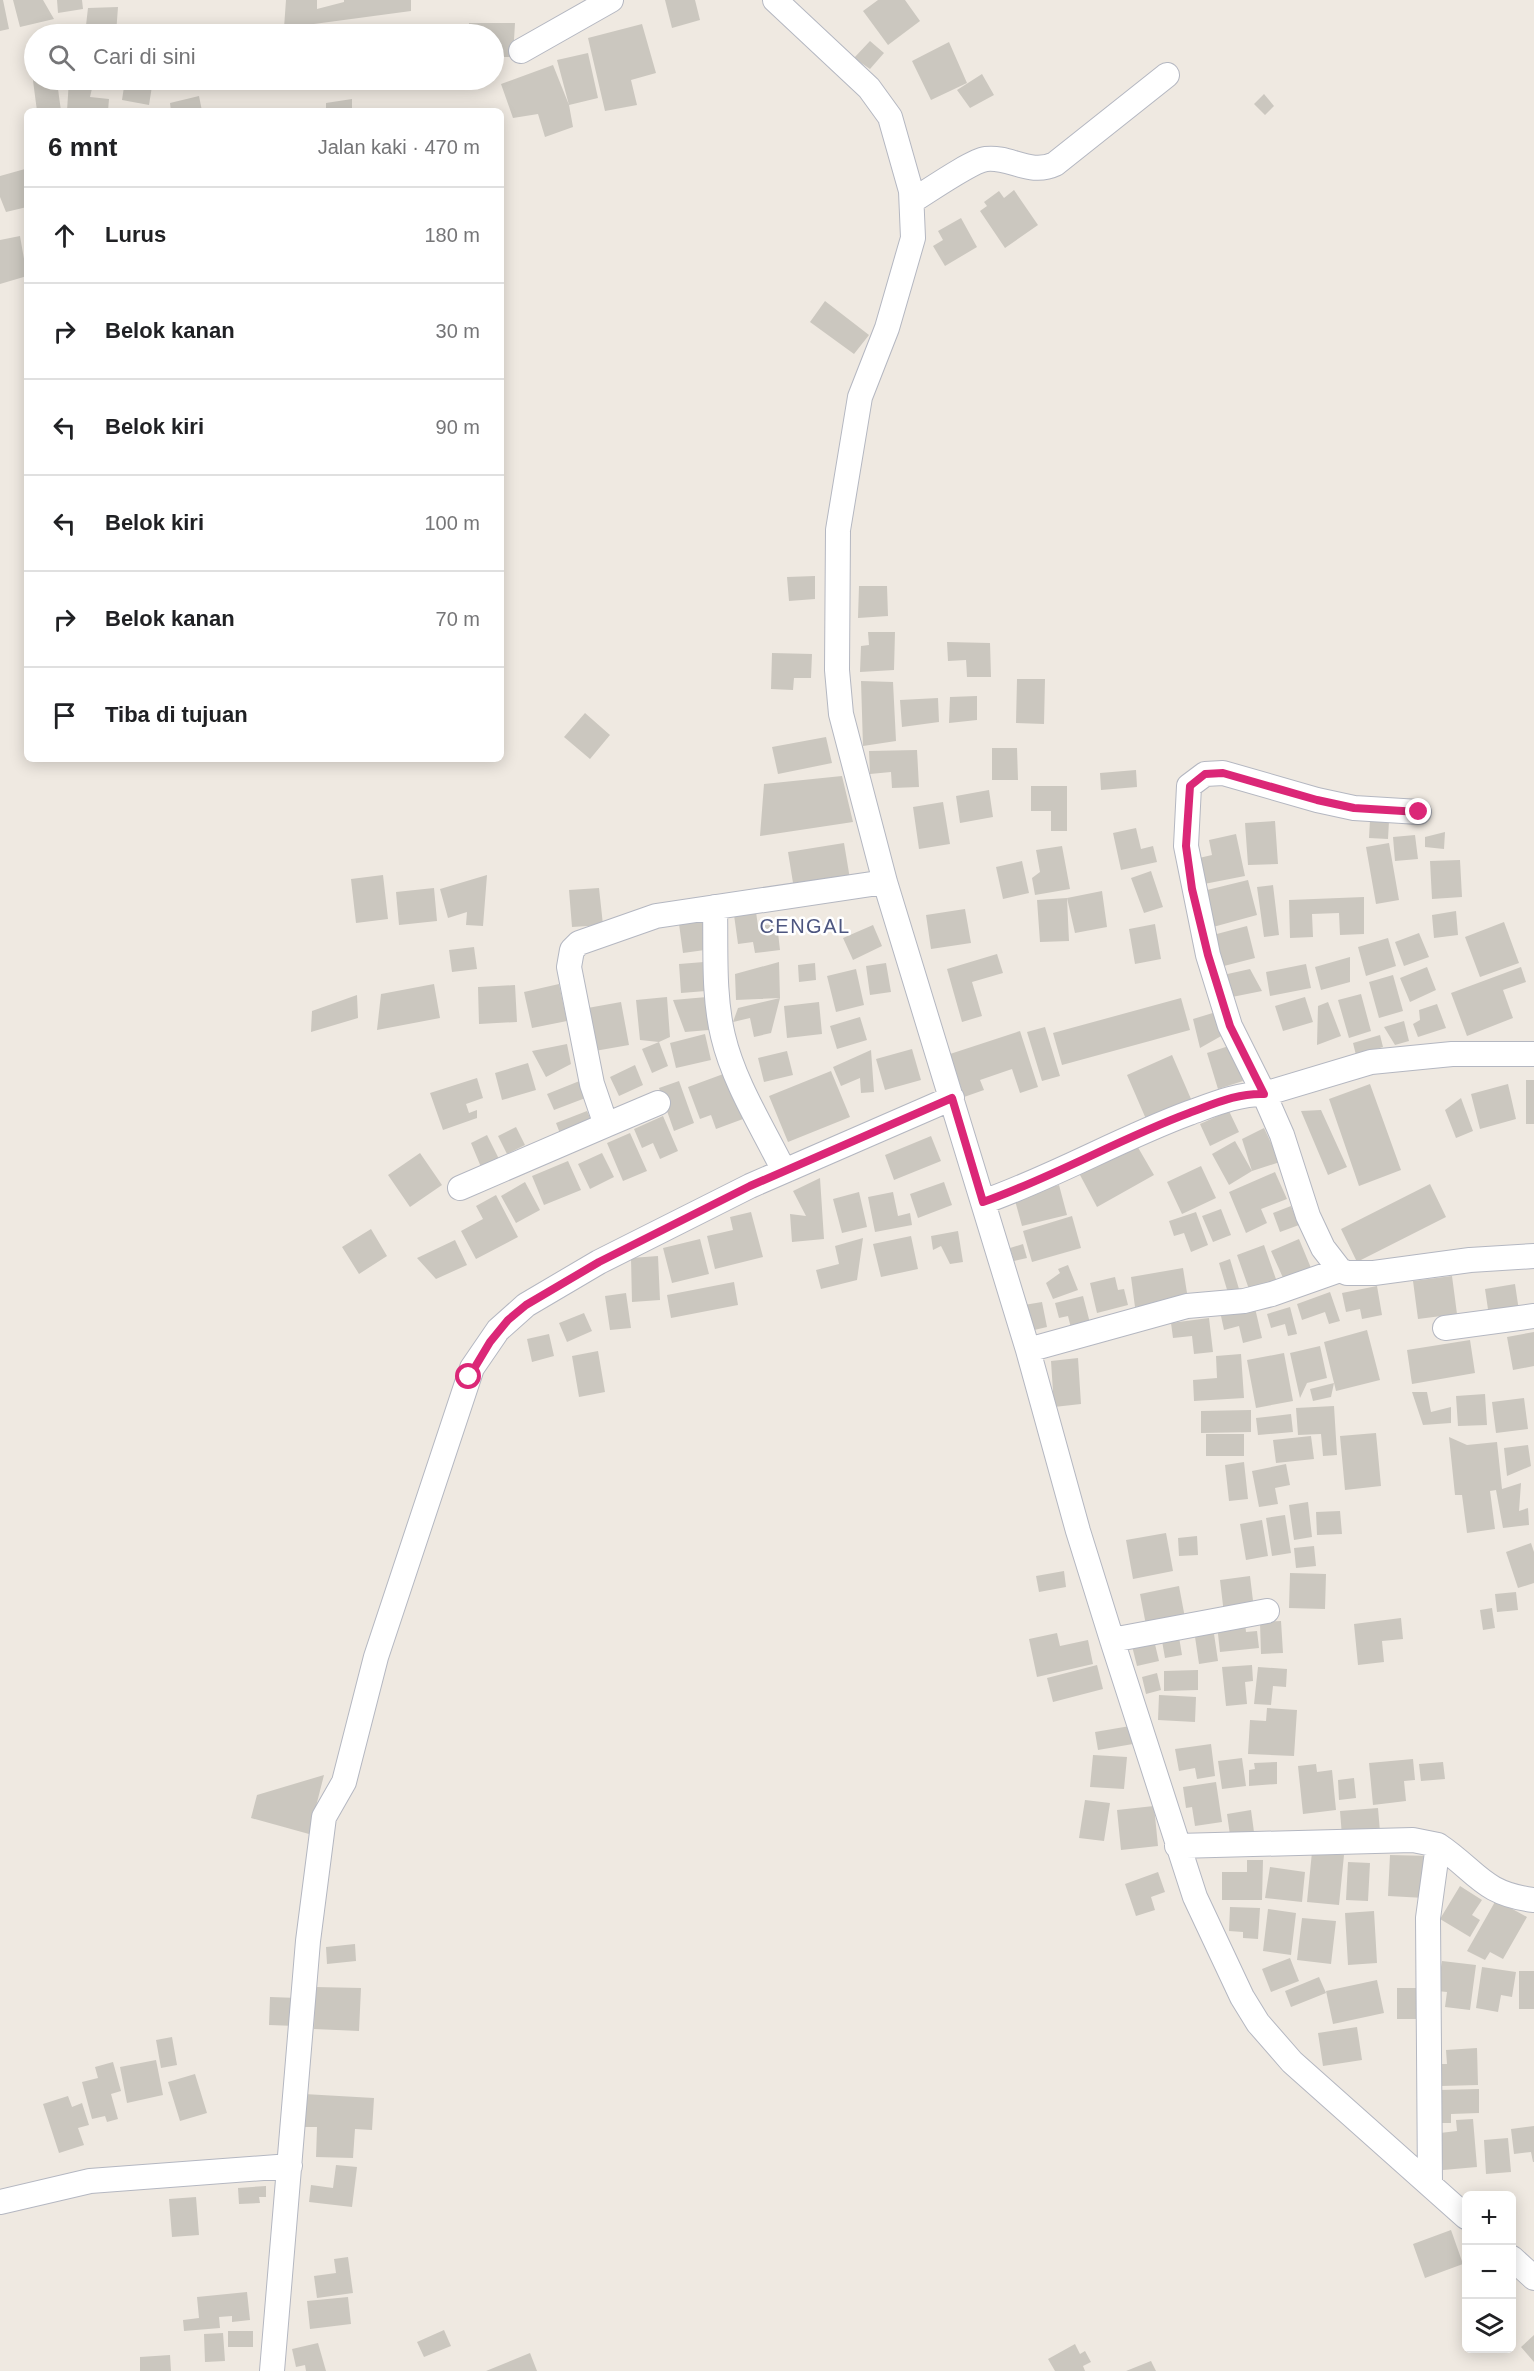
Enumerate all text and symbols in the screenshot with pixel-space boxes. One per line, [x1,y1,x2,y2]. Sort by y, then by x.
search box [24,24,504,90]
icon: search [45,41,78,74]
text: Cari di sini [93,44,196,69]
text: 6 mnt [48,132,117,162]
text: Jalan kaki · 470 m [318,136,480,158]
icon: ahead [48,219,81,252]
text: Lurus [105,222,166,247]
text: 180 m [424,224,480,246]
icon: right [48,315,81,348]
text: Belok kanan [105,318,235,343]
text: 30 m [436,320,480,342]
icon: left [48,411,81,444]
text: Belok kiri [105,414,204,439]
text: 90 m [436,416,480,438]
icon: left [48,507,81,540]
text: Belok kiri [105,510,204,535]
text: 100 m [424,512,480,534]
icon: right [48,603,81,636]
text: Belok kanan [105,606,235,631]
text: 70 m [436,608,480,630]
icon: arrive [48,699,81,732]
text: Tiba di tujuan [105,702,248,727]
route end [1405,798,1431,824]
district label: CENGAL [759,915,851,937]
route start [455,1363,481,1389]
map controls [1462,2191,1516,2353]
button: + [1462,2191,1516,2245]
button: − [1462,2245,1516,2299]
button: layers [1462,2299,1516,2353]

